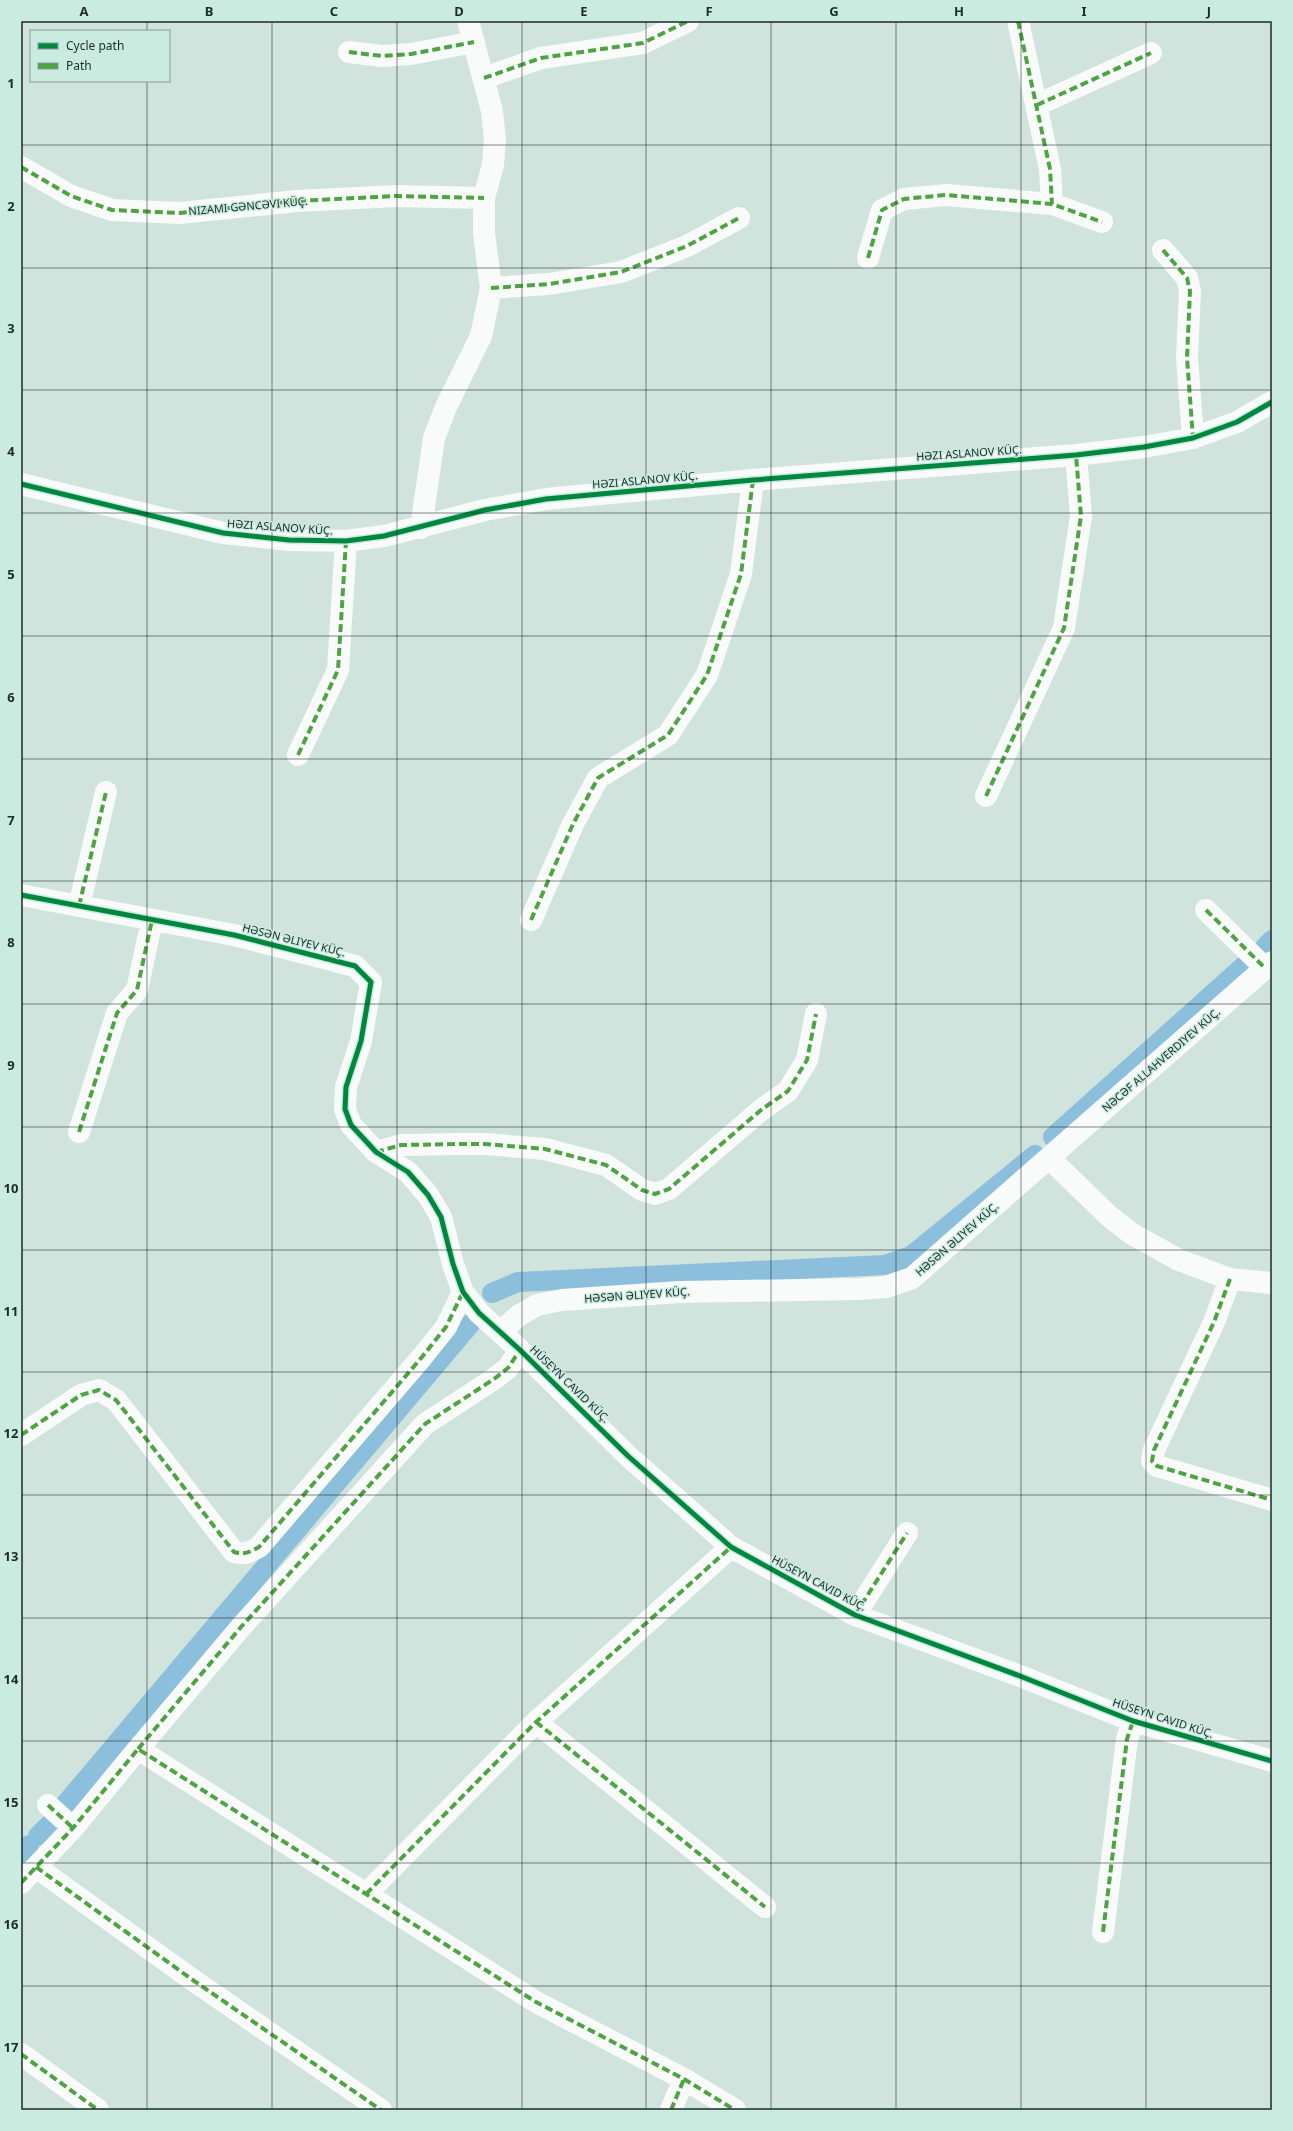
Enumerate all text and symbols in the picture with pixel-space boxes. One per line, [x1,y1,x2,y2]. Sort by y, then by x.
text: A [80,2,89,20]
text: B [205,2,213,20]
text: C [330,2,338,20]
text: D [454,2,464,20]
text: E [580,2,588,20]
text: F [705,2,713,20]
text: G [829,2,839,20]
text: H [954,2,964,20]
text: I [1081,2,1087,20]
text: J [1206,2,1211,20]
legend [30,30,170,82]
text: Cycle path [66,37,124,54]
text: Path [66,57,92,74]
text: 1 [7,74,15,92]
street label: NIZAMI GƏNCƏVI KÜÇ. [188,193,308,218]
text: 2 [7,197,15,215]
text: 3 [7,319,15,337]
street label: HƏZI ASLANOV KÜÇ. [916,441,1022,464]
text: 4 [7,442,15,460]
street label: HƏZI ASLANOV KÜÇ. [591,467,698,492]
street label: HƏZI ASLANOV KÜÇ. [227,515,334,538]
text: 5 [7,565,15,583]
text: 6 [7,688,15,706]
text: 7 [7,811,15,829]
street label: HƏSƏN ƏLIYEV KÜÇ. [241,919,347,960]
text: 8 [7,933,15,951]
street label: NƏCƏF ALLAHVERDIYEV KÜÇ. [1098,1004,1223,1115]
text: 9 [7,1056,15,1074]
text: 10 [4,1179,18,1197]
street label: HƏSƏN ƏLIYEV KÜÇ. [912,1198,1002,1279]
street label: HƏSƏN ƏLIYEV KÜÇ. [584,1283,690,1306]
text: 11 [4,1302,18,1320]
street label: HÜSEYN CAVID KÜÇ. [527,1342,613,1426]
text: 12 [4,1424,18,1442]
text: 13 [4,1547,18,1565]
street label: HÜSEYN CAVID KÜÇ. [769,1551,869,1614]
text: 14 [4,1670,19,1688]
street label: HÜSEYN CAVID KÜÇ. [1111,1694,1216,1741]
text: 15 [4,1793,18,1811]
text: 16 [4,1915,18,1933]
text: 17 [4,2038,18,2056]

